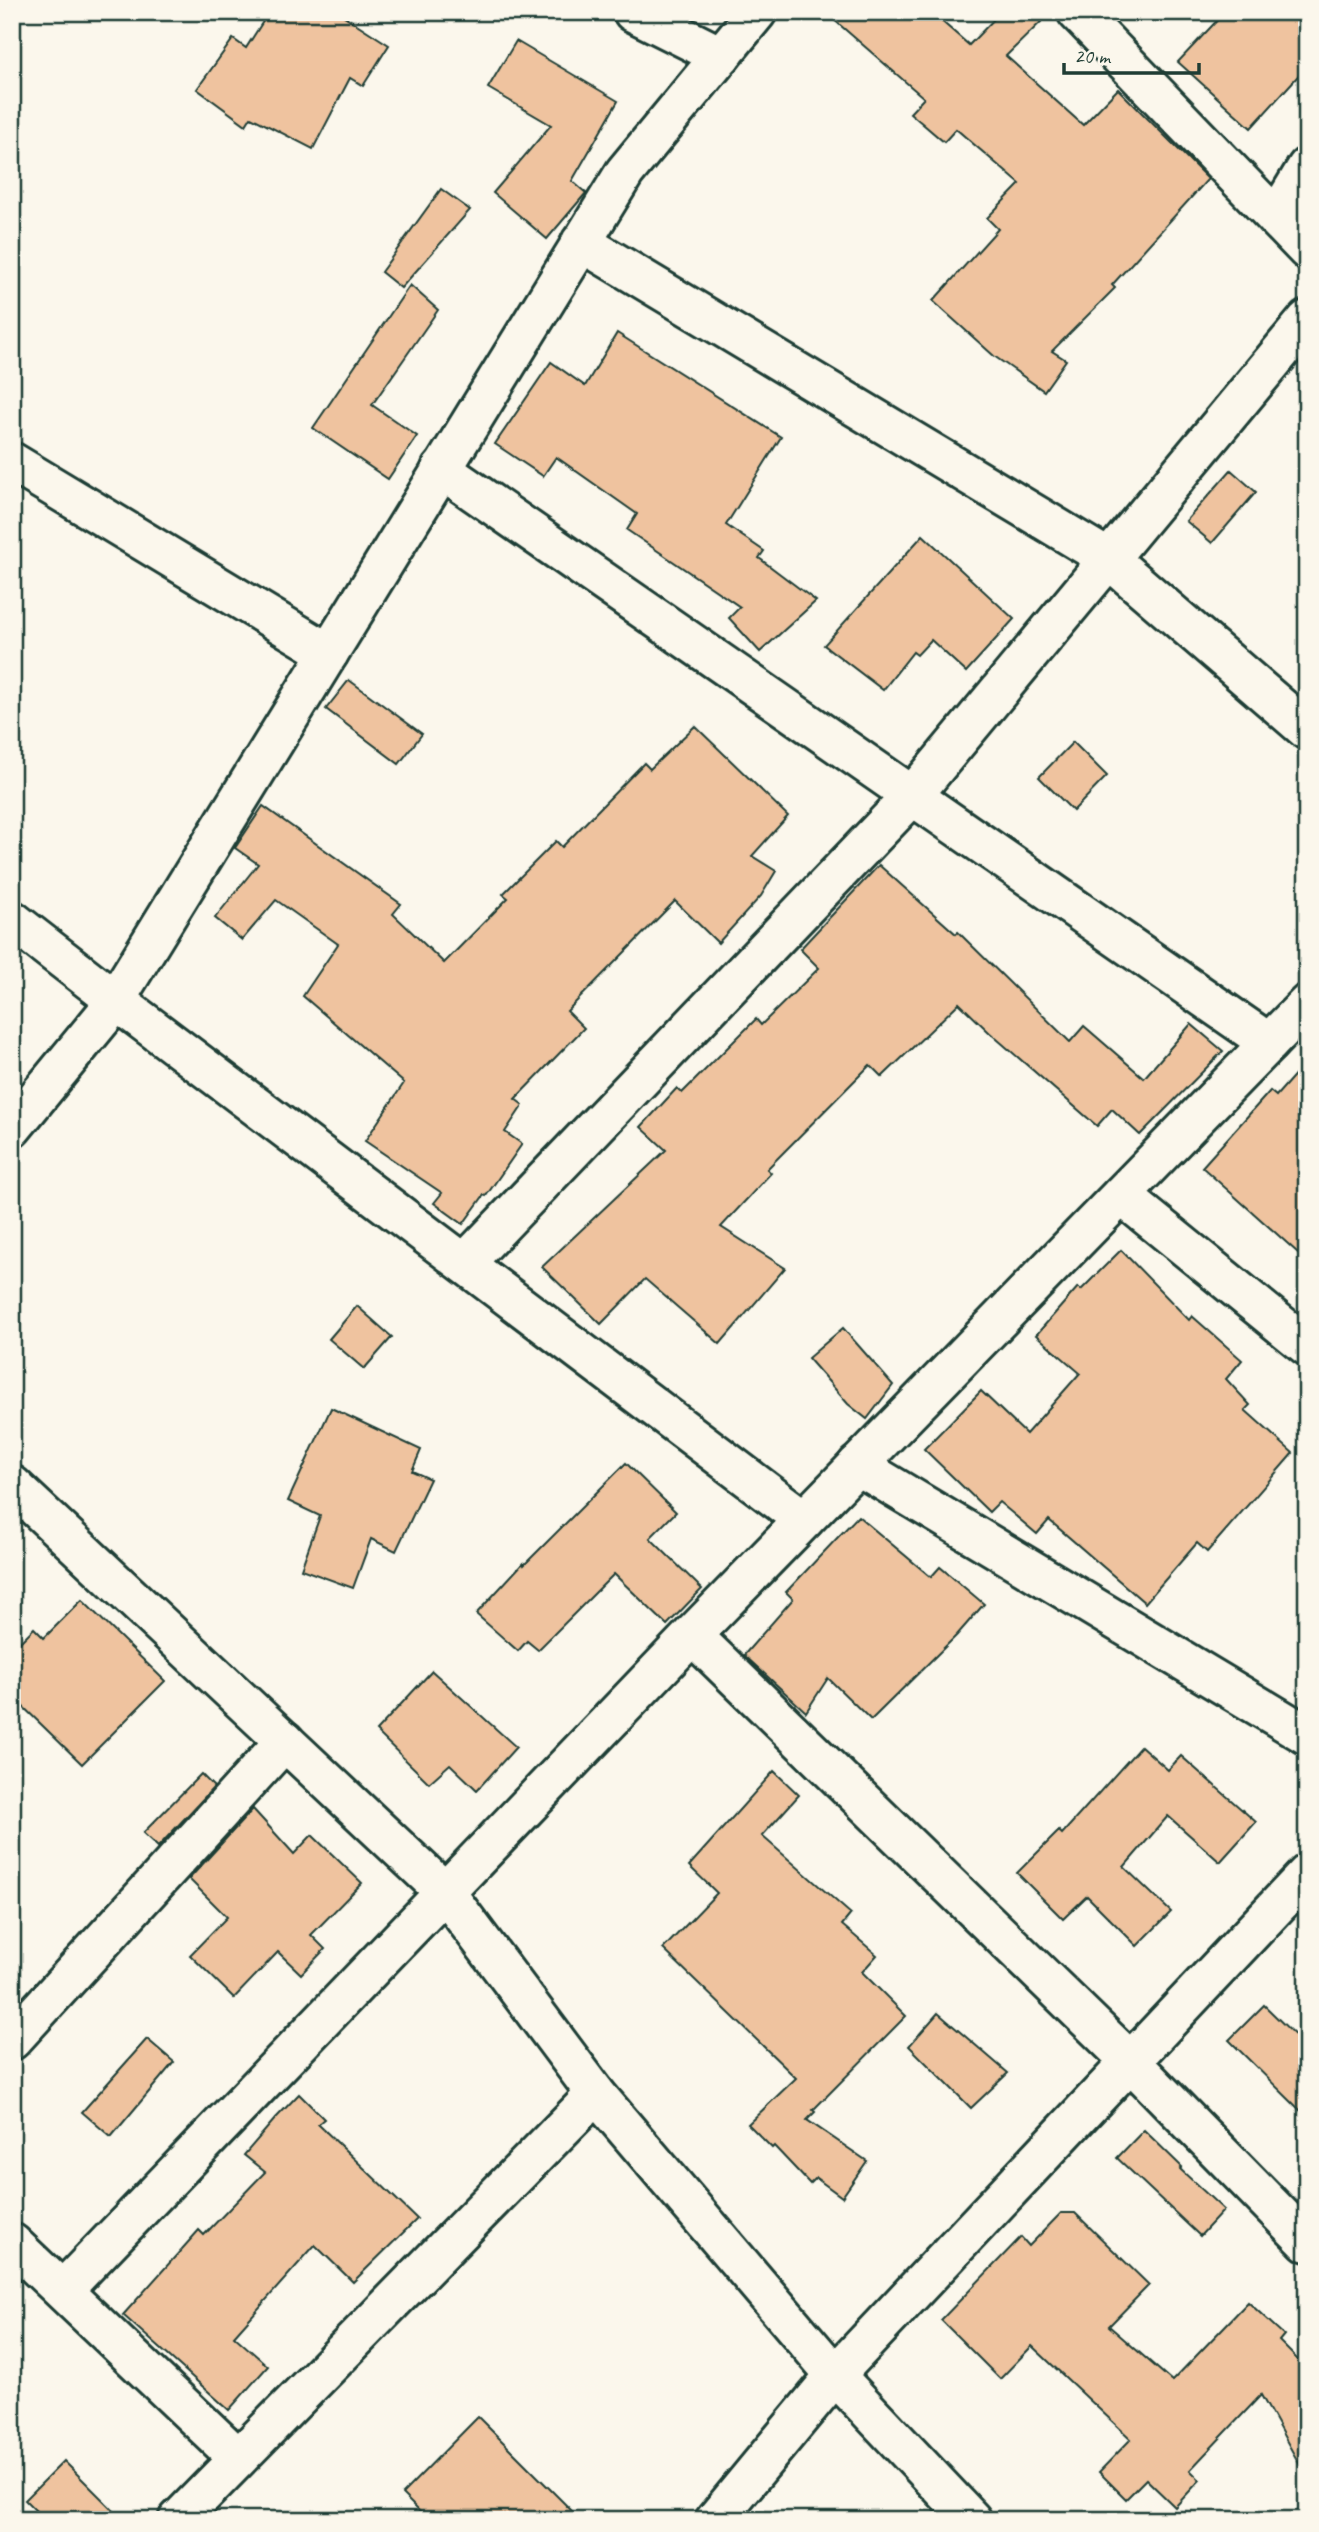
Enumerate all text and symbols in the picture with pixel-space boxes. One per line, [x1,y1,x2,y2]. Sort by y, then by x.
scale bar [1064,32,1198,76]
text: 20 m [1074,43,1112,69]

